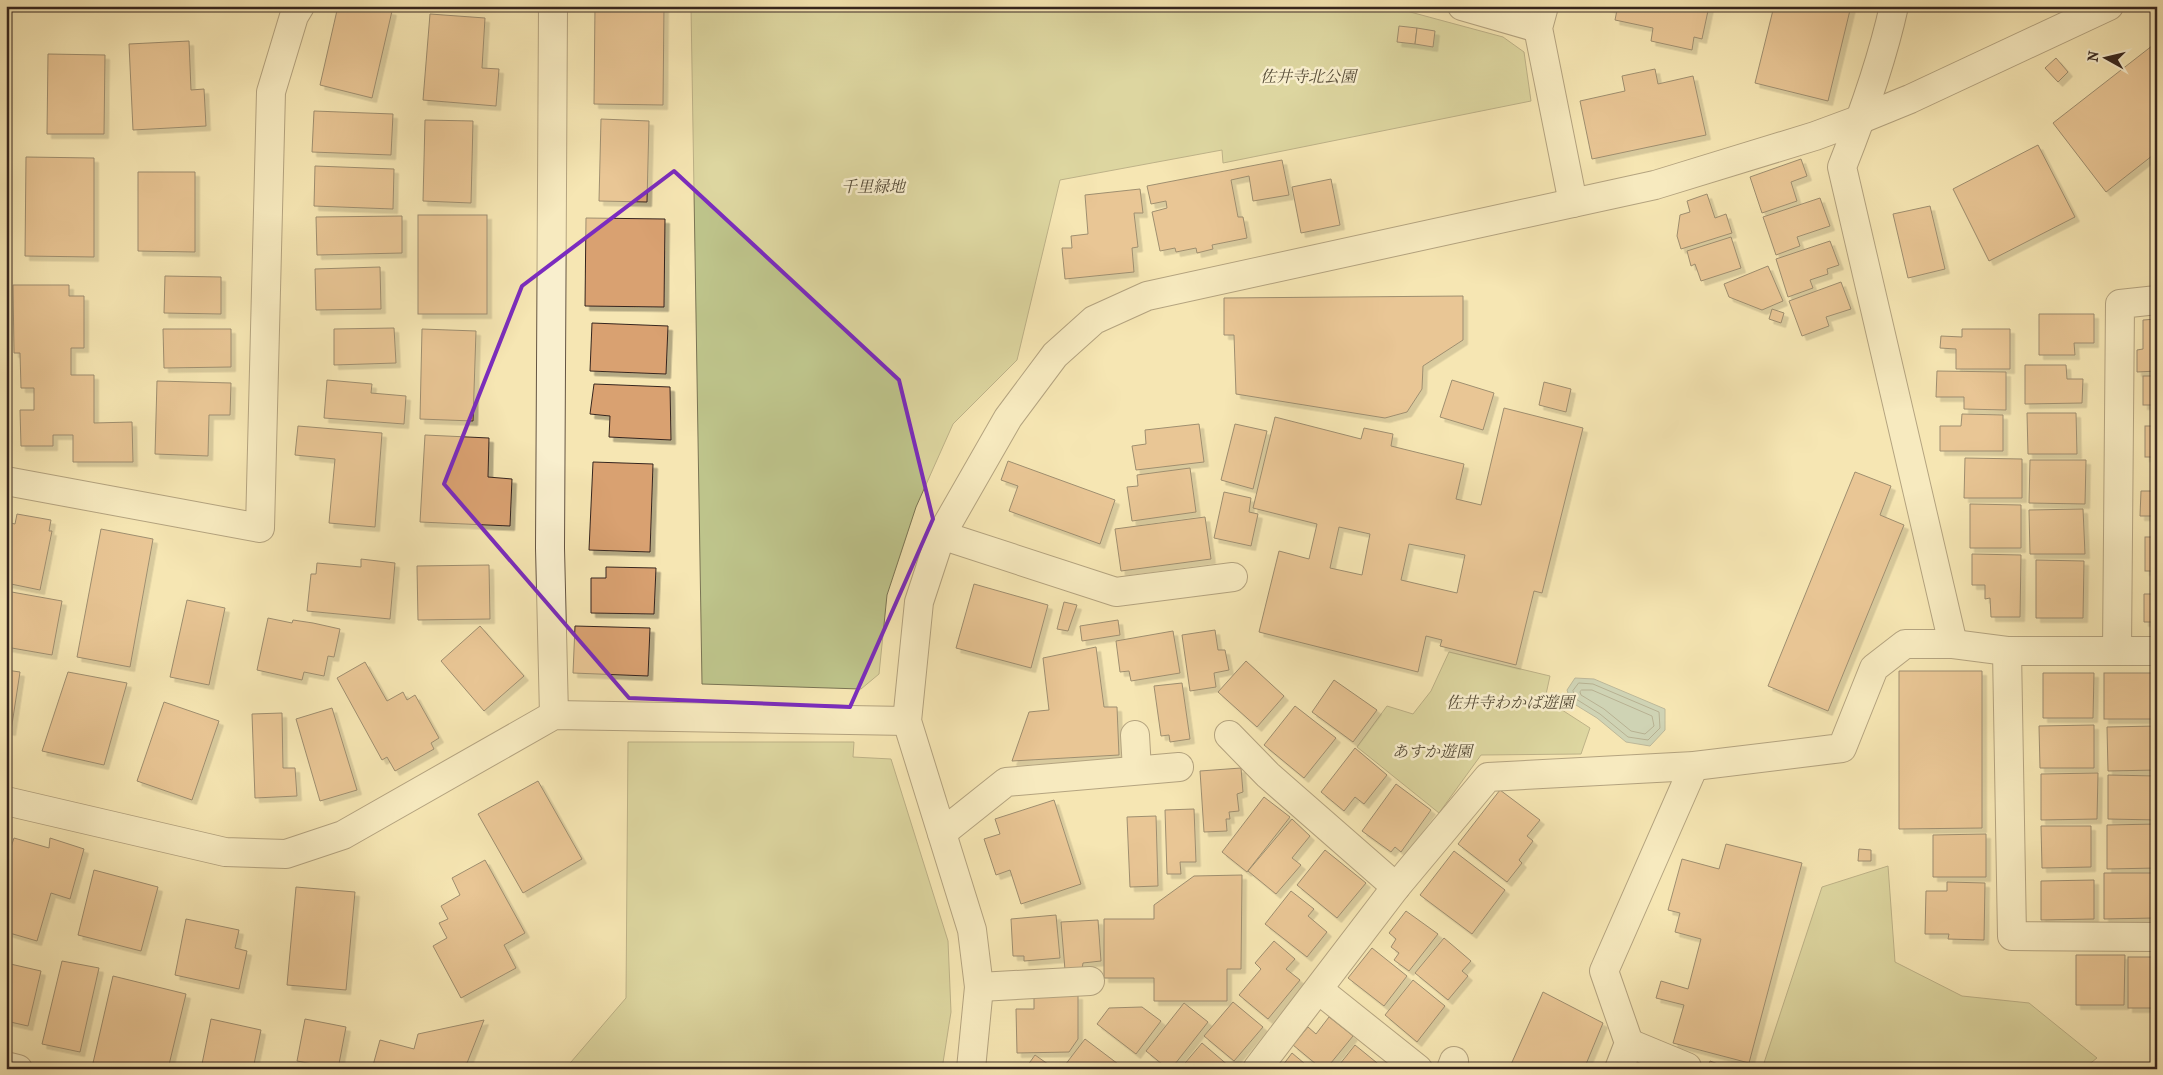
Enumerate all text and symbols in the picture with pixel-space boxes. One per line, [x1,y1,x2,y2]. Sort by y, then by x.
north arrow [2080,32,2130,82]
text: N [2084,49,2103,63]
park label: 佐井寺北公園 [1260,67,1359,86]
park label: 千里緑地 [841,177,907,196]
park label: 佐井寺わかば遊園 [1446,693,1577,712]
park label: あすか遊園 [1392,742,1475,761]

